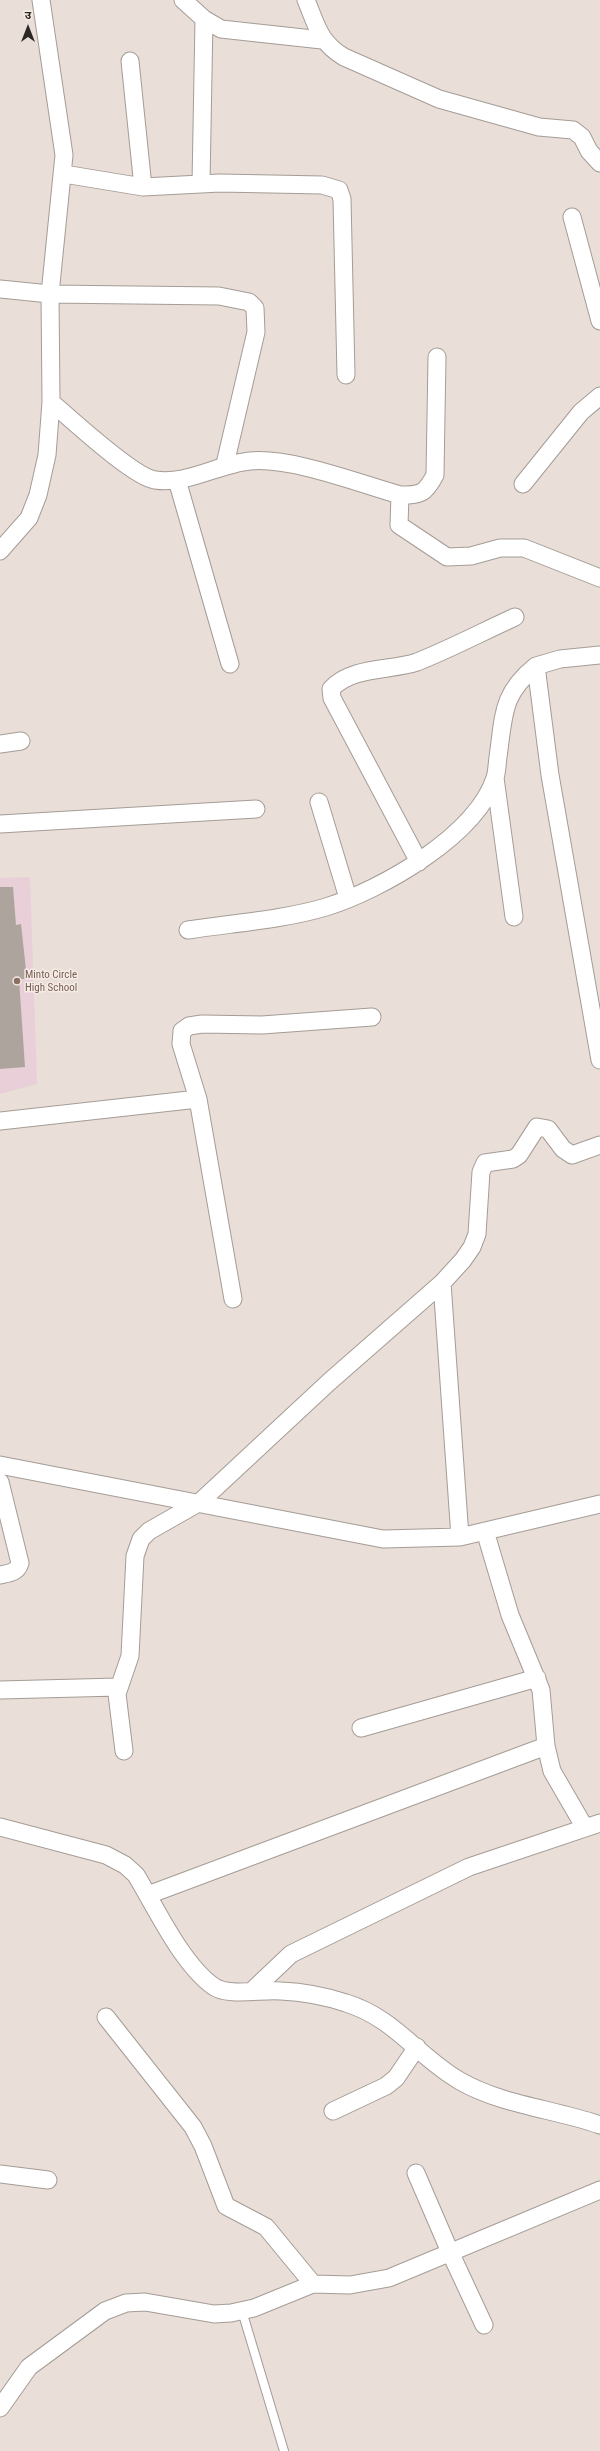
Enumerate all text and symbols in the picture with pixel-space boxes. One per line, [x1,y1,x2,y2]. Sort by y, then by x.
north arrow [8,8,48,48]
text: उ [25,9,31,22]
place label: Minto Circle High School [25,968,77,994]
marker: Minto Circle High School [12,976,22,986]

